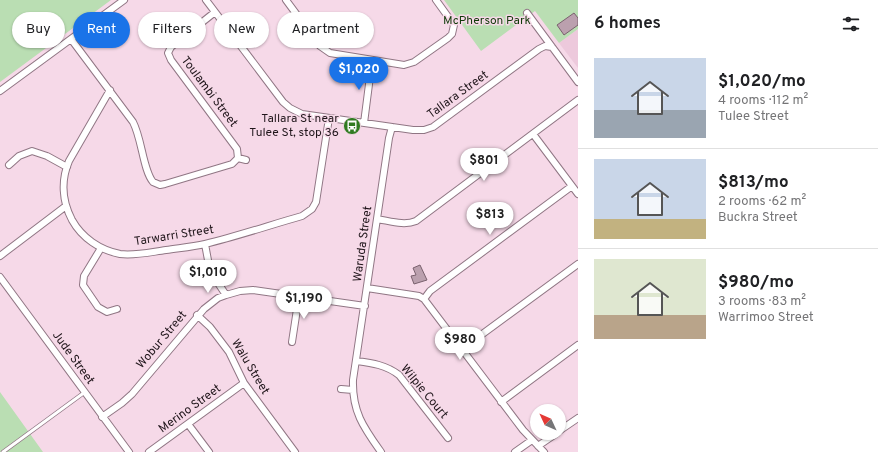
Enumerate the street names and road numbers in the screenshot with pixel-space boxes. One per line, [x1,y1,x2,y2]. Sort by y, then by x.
street label: Toulambi Street [177,53,241,131]
street label: Tallara Street [424,67,492,123]
street label: Waruda Street [350,205,376,283]
street label: Tarwarri Street [133,222,215,250]
street label: Wobur Street [133,308,191,372]
street label: Jude Street [48,328,98,388]
street label: Walu Street [227,336,273,398]
street label: Wilpie Court [397,362,451,422]
street label: Merino Street [156,381,224,437]

